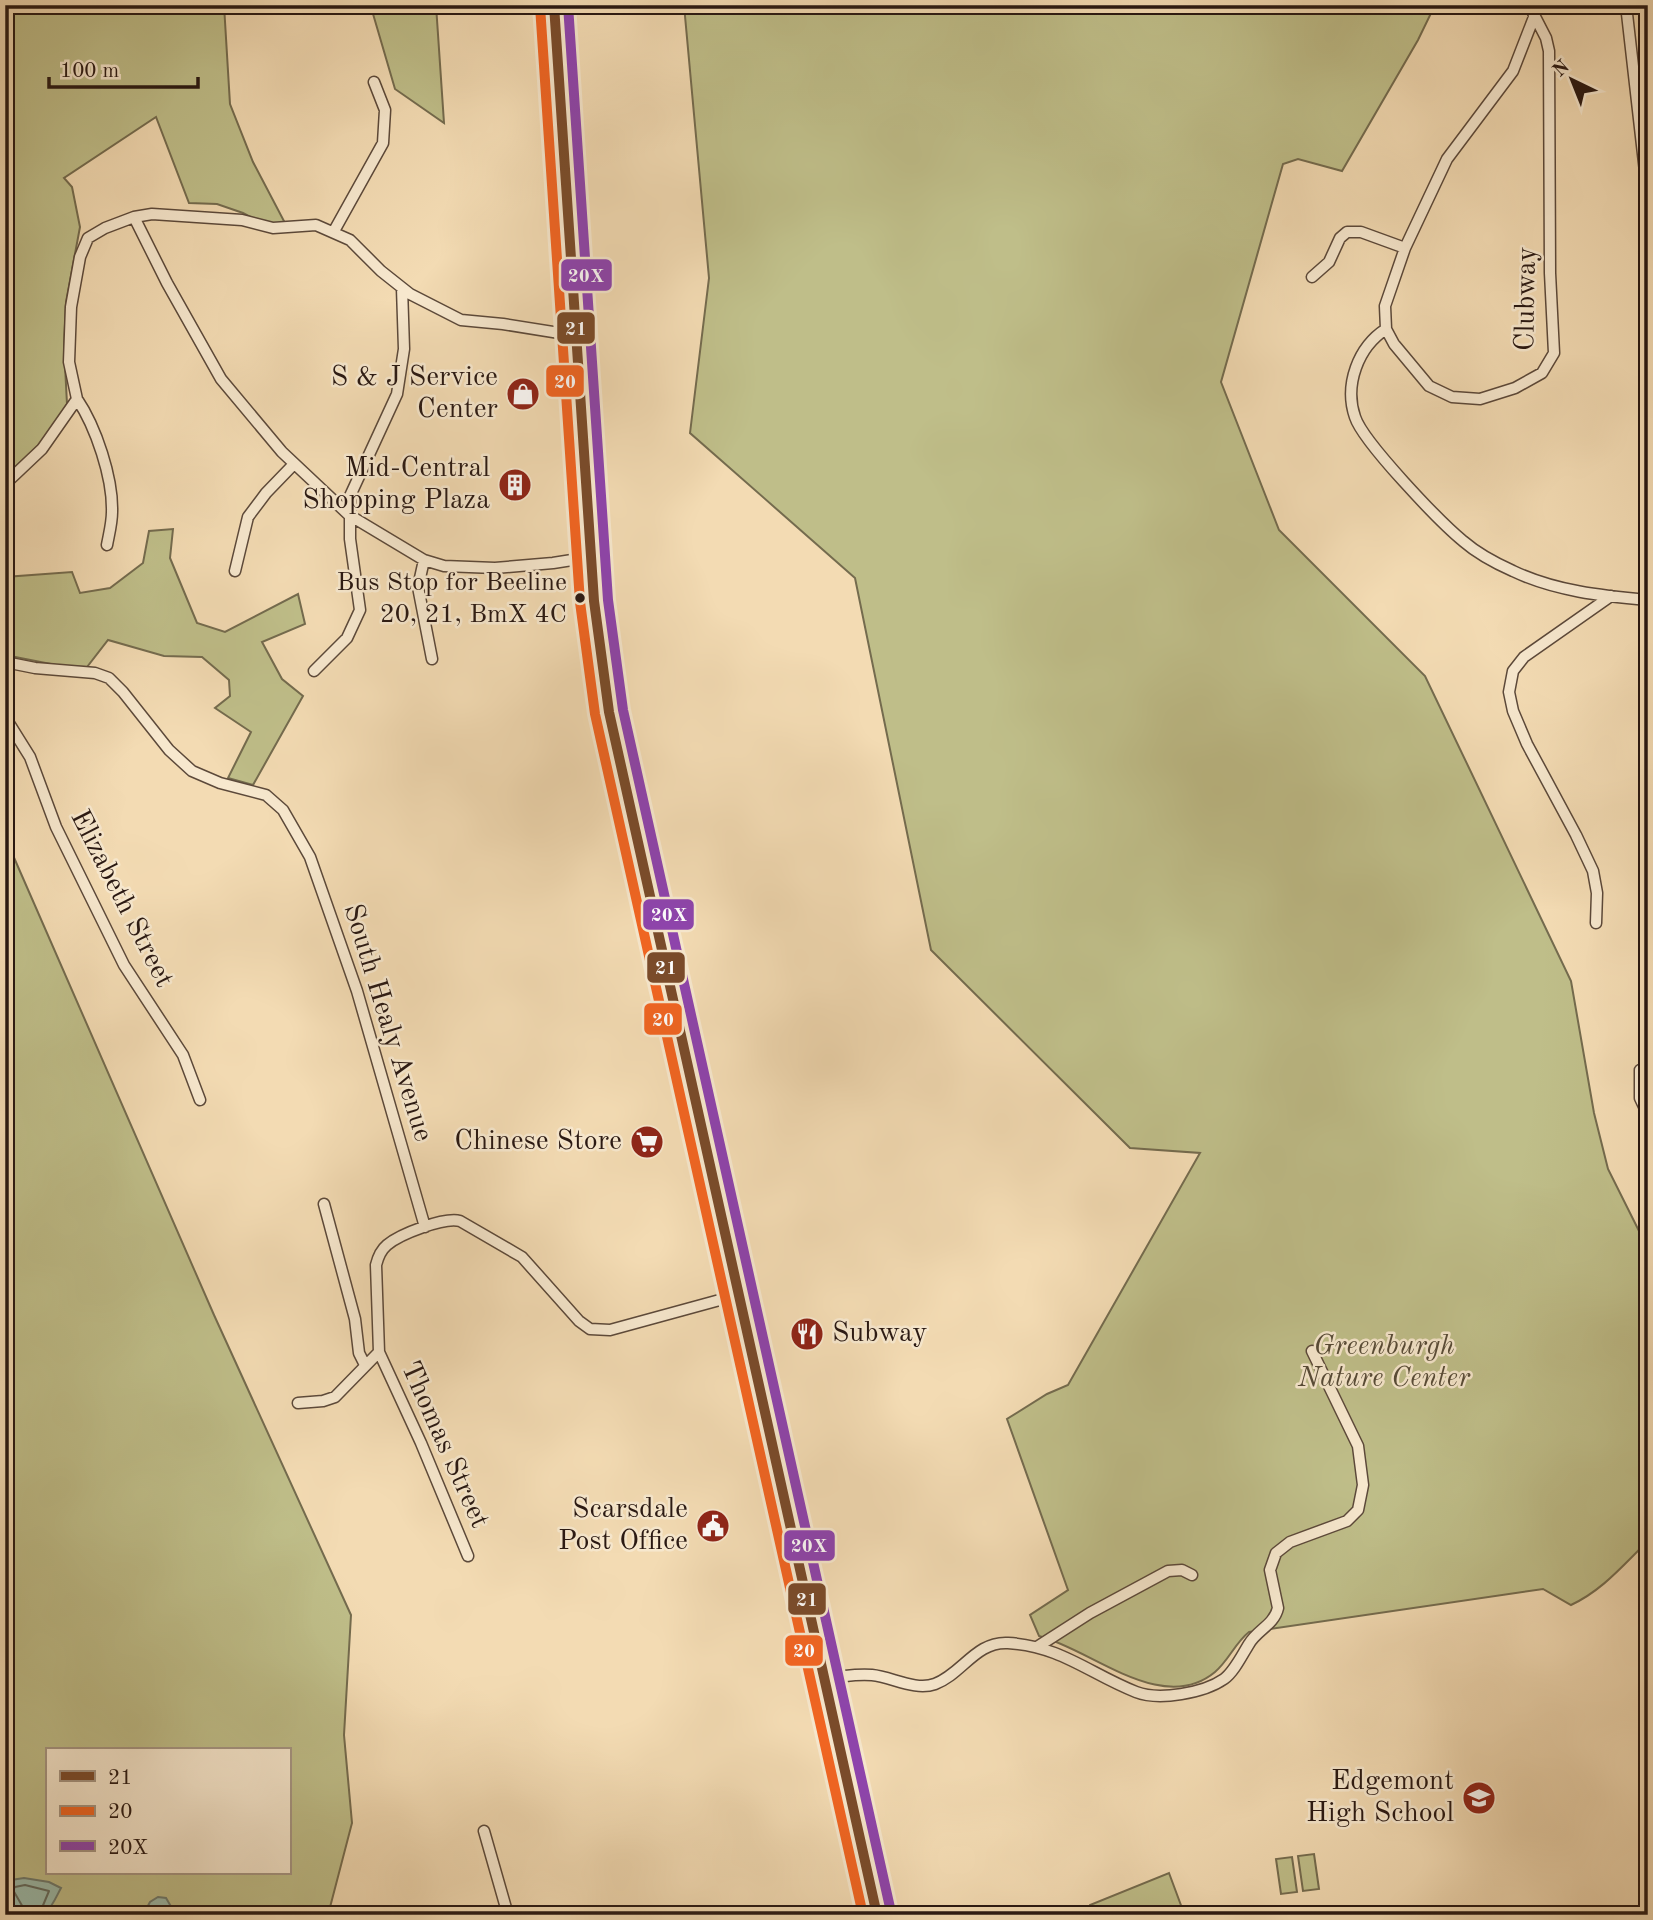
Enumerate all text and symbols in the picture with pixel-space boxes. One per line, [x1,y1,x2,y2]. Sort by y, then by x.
scale bar [49,46,198,90]
north arrow [1538,46,1608,116]
text: N [1550,57,1574,81]
text: 100 m [60,61,119,82]
street label: Clubway [1512,246,1542,351]
line badge: 20X [560,258,613,292]
text: 20X [568,268,604,287]
line badge: 21 [556,311,596,345]
text: 21 [565,321,587,340]
place label: S & J Service Center [331,364,498,424]
line badge: 20 [545,364,585,398]
text: 20 [554,374,576,393]
shop icon: S & J Service Center [504,375,542,413]
place label: Mid-Central Shopping Plaza [302,455,490,515]
building icon: Mid-Central Shopping Plaza [496,466,534,504]
place label: Bus Stop for Beeline 20, 21, BmX 4C [336,570,567,628]
marker: Bus Stop for Beeline 20, 21, BmX 4C [573,591,587,605]
street label: Elizabeth Street [64,806,178,992]
line badge: 20X [642,898,695,931]
street label: South Healy Avenue [337,901,437,1145]
text: 20X [651,907,687,926]
line badge: 21 [646,951,686,984]
text: 21 [655,960,677,979]
line badge: 20 [643,1002,683,1036]
text: 20 [652,1012,674,1031]
supermarket icon: Chinese Store [628,1123,666,1161]
place label: Chinese Store [454,1128,622,1156]
restaurant icon: Subway [788,1315,826,1353]
place label: Subway [832,1320,927,1348]
park label: Greenburgh Nature Center [1297,1333,1471,1393]
street label: Thomas Street [395,1357,493,1533]
place label: Scarsdale Post Office [558,1496,688,1556]
public building icon: Scarsdale Post Office [694,1507,732,1545]
line badge: 20X [783,1529,836,1562]
text: 20X [791,1538,827,1557]
line badge: 21 [787,1582,827,1616]
text: 21 [796,1592,818,1611]
line badge: 20 [784,1634,824,1667]
text: 20 [793,1643,815,1662]
legend [46,1748,290,1874]
text: 21 [108,1768,132,1789]
place label: Edgemont High School [1306,1768,1454,1828]
school or university icon: Edgemont High School [1460,1779,1498,1817]
text: 20 [108,1802,132,1823]
text: 20X [108,1838,148,1859]

